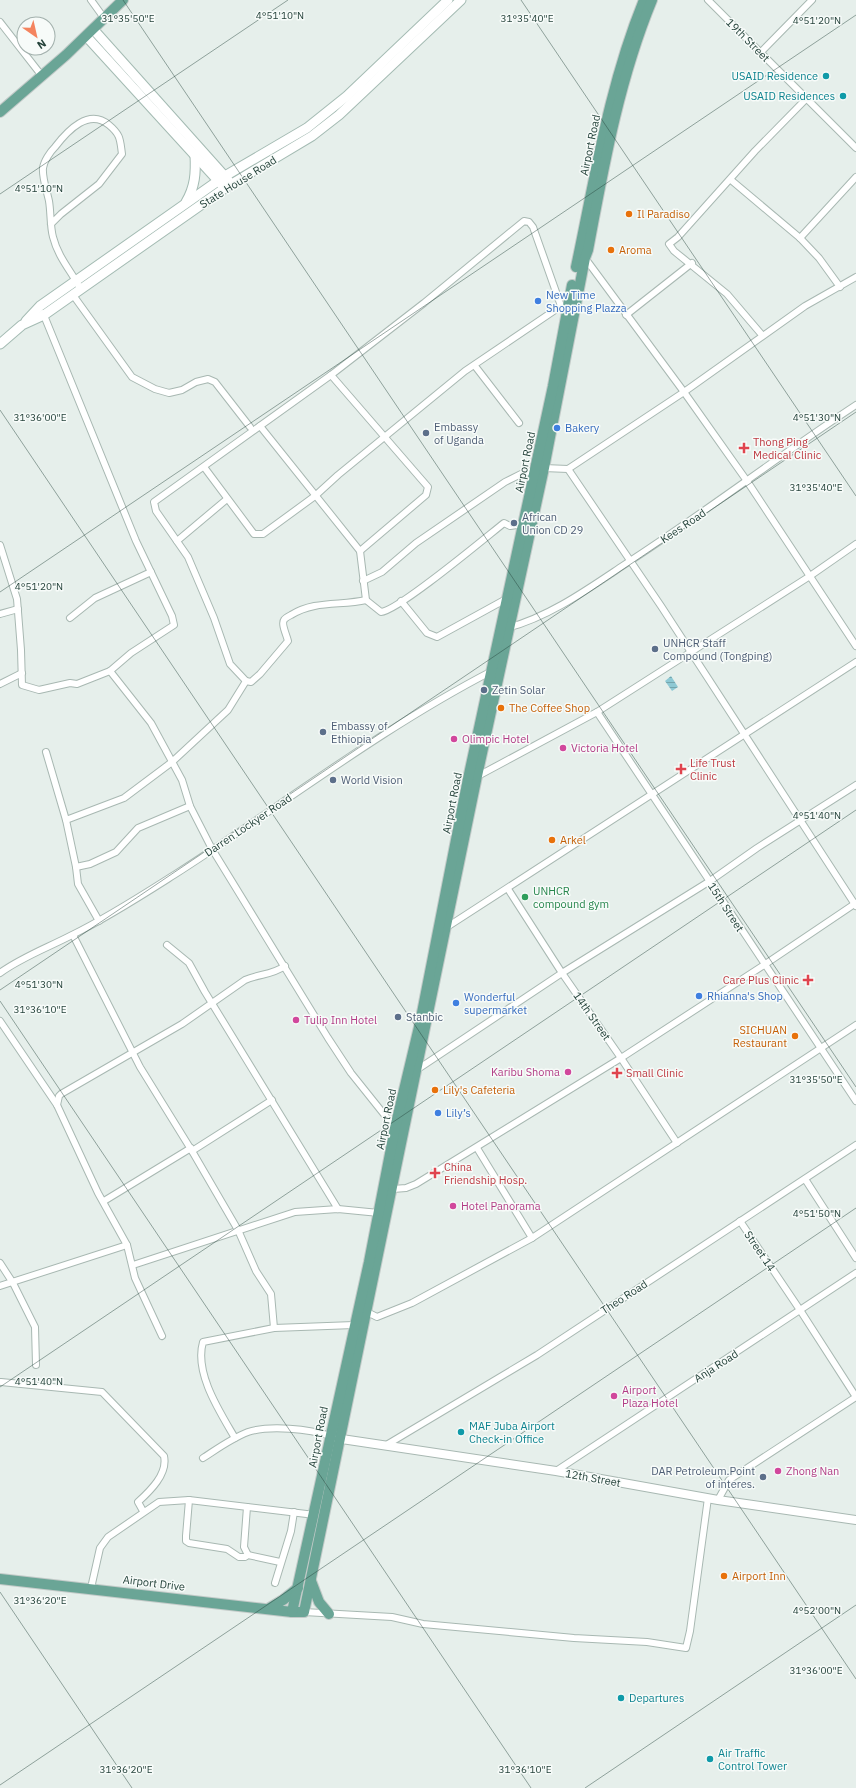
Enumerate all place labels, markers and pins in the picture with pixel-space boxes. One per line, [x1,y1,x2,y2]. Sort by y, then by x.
place label: USAID Residence [732,69,818,83]
marker: USAID Residence [821,71,831,81]
place label: USAID Residences [743,89,835,103]
marker: USAID Residences [838,91,848,101]
place label: Il Paradiso [637,207,690,221]
marker: Il Paradiso [624,209,634,219]
place label: Aroma [619,243,652,257]
marker: Aroma [606,245,616,255]
place label: New Time Shopping Plazza [546,288,627,315]
marker: New Time Shopping Plazza [533,296,543,306]
place label: Embassy of Uganda [434,420,484,447]
place label: Bakery [565,421,600,435]
marker: Bakery [552,423,562,433]
marker: Embassy of Uganda [421,428,431,438]
place label: Thong Ping Medical Clinic [753,435,822,462]
marker: Thong Ping Medical Clinic [738,442,750,454]
place label: African Union CD 29 [522,510,583,537]
marker: African Union CD 29 [509,518,519,528]
place label: UNHCR Staff Compound (Tongping) [663,636,772,663]
marker: UNHCR Staff Compound (Tongping) [650,644,660,654]
place label: Zetin Solar [492,683,545,697]
marker: Zetin Solar [479,685,489,695]
place label: The Coffee Shop [509,701,590,715]
marker: The Coffee Shop [496,703,506,713]
place label: Embassy of Ethiopia [331,719,388,746]
marker: Embassy of Ethiopia [318,727,328,737]
place label: Olimpic Hotel [462,732,529,746]
marker: Olimpic Hotel [449,734,459,744]
place label: Victoria Hotel [571,741,638,755]
marker: Victoria Hotel [558,743,568,753]
place label: Life Trust Clinic [690,756,736,783]
marker: Life Trust Clinic [675,763,687,775]
place label: World Vision [341,773,403,787]
marker: World Vision [328,775,338,785]
place label: Arkel [560,833,586,847]
marker: Arkel [547,835,557,845]
place label: UNHCR compound gym [533,884,609,911]
marker: UNHCR compound gym [520,892,530,902]
place label: Care Plus Clinic [723,973,799,987]
marker: Care Plus Clinic [802,974,814,986]
place label: Rhianna's Shop [707,989,783,1003]
place label: Wonderful supermarket [464,990,527,1017]
marker: Rhianna's Shop [694,991,704,1001]
marker: Wonderful supermarket [451,998,461,1008]
place label: Stanbic [406,1010,444,1024]
marker: Stanbic [393,1012,403,1022]
place label: Tulip Inn Hotel [304,1013,377,1027]
marker: Tulip Inn Hotel [291,1015,301,1025]
place label: SICHUAN Restaurant [733,1023,787,1050]
marker: SICHUAN Restaurant [790,1031,800,1041]
place label: Karibu Shoma [491,1065,560,1079]
place label: Small Clinic [626,1066,684,1080]
marker: Karibu Shoma [563,1067,573,1077]
marker: Small Clinic [611,1067,623,1079]
place label: Lily's Cafeteria [443,1083,515,1097]
marker: Lily's Cafeteria [430,1085,440,1095]
place label: Lily’s [446,1106,471,1120]
marker: Lily’s [433,1108,443,1118]
place label: China Friendship Hosp. [444,1160,527,1187]
marker: China Friendship Hosp. [429,1167,441,1179]
place label: Hotel Panorama [461,1199,541,1213]
marker: Hotel Panorama [448,1201,458,1211]
place label: Airport Plaza Hotel [622,1383,678,1410]
marker: Airport Plaza Hotel [609,1391,619,1401]
place label: MAF Juba Airport Check-in Office [469,1419,555,1446]
marker: MAF Juba Airport Check-in Office [456,1427,466,1437]
place label: DAR Petroleum.Point of interes. [651,1464,755,1491]
place label: Zhong Nan [786,1464,839,1478]
marker: Zhong Nan [773,1466,783,1476]
marker: DAR Petroleum.Point of interes. [758,1472,768,1482]
place label: Airport Inn [732,1569,786,1583]
marker: Airport Inn [719,1571,729,1581]
place label: Departures [629,1691,684,1705]
marker: Departures [616,1693,626,1703]
place label: Air Traffic Control Tower [718,1746,787,1773]
marker: Air Traffic Control Tower [705,1754,715,1764]

